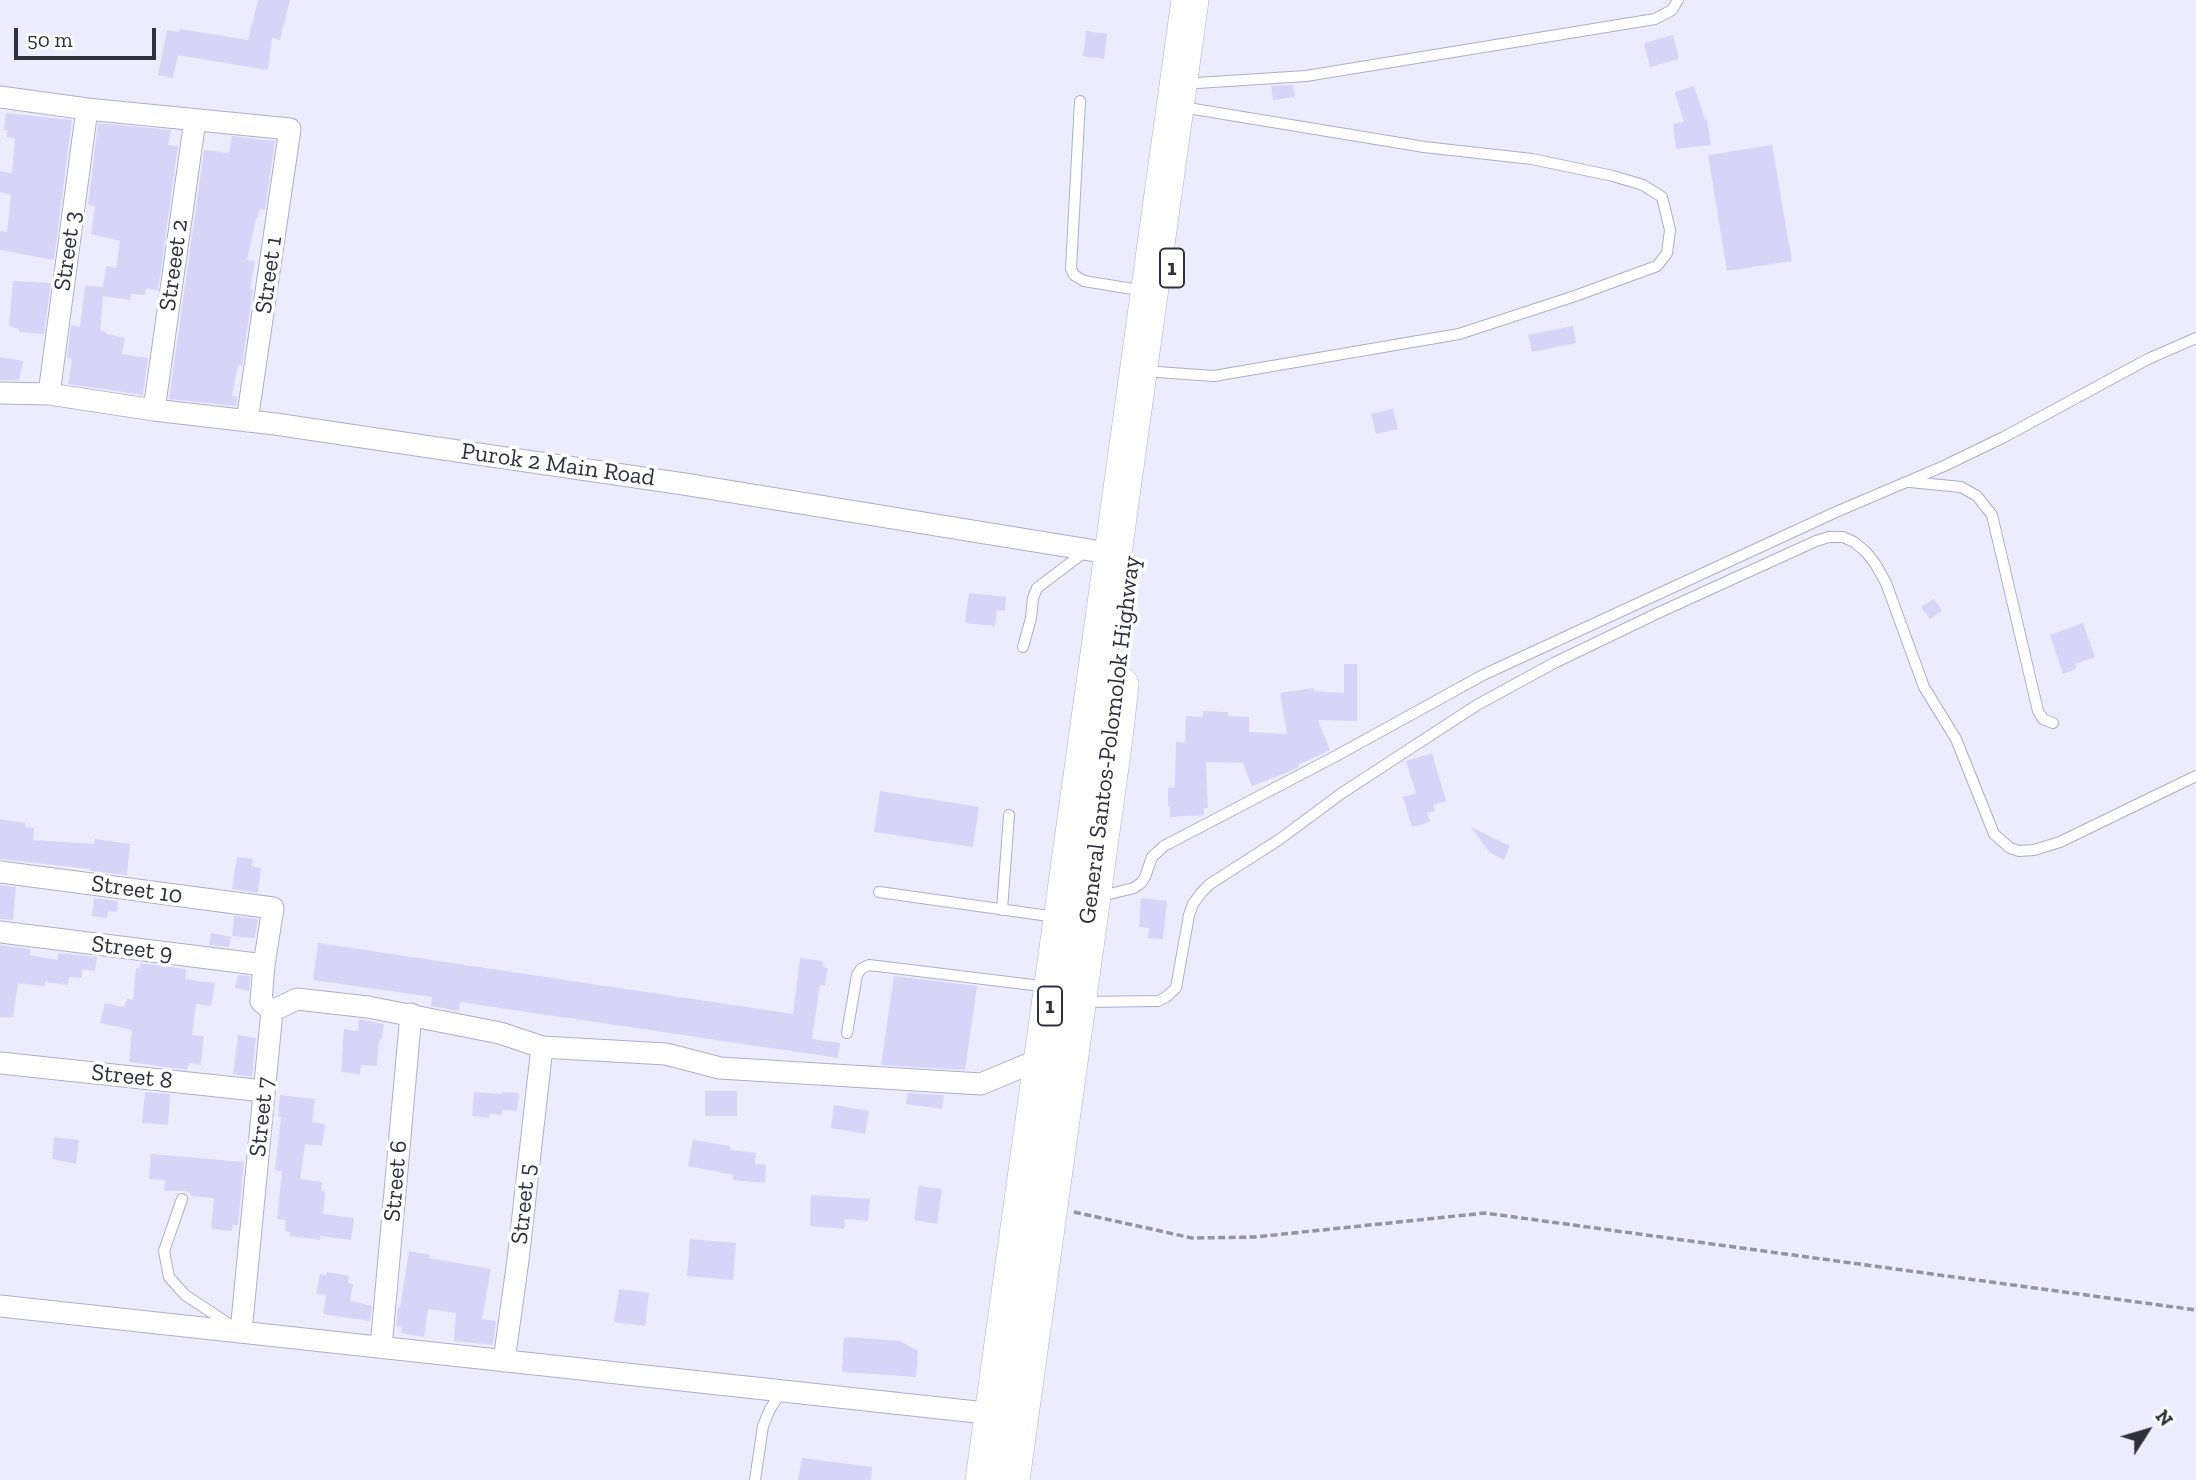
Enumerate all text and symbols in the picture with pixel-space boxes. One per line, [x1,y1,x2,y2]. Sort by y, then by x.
scale bar [18,14,159,58]
text: 50 m [27,27,73,52]
street label: Street 3 [48,209,88,293]
street label: Streeet 2 [153,217,195,313]
street label: Street 1 [249,234,289,316]
road number: 1 [1160,248,1184,288]
street label: Purok 2 Main Road [459,437,657,493]
street label: General Santos-Polomolok Highway [1073,554,1147,926]
street label: Street 10 [90,869,184,911]
street label: Street 9 [90,930,174,968]
road number: 1 [1038,987,1062,1026]
street label: Street 8 [90,1058,174,1096]
street label: Street 7 [243,1076,281,1158]
street label: Street 6 [378,1139,414,1223]
street label: Street 5 [505,1162,543,1246]
north arrow [2112,1396,2182,1466]
text: N [2151,1405,2178,1431]

